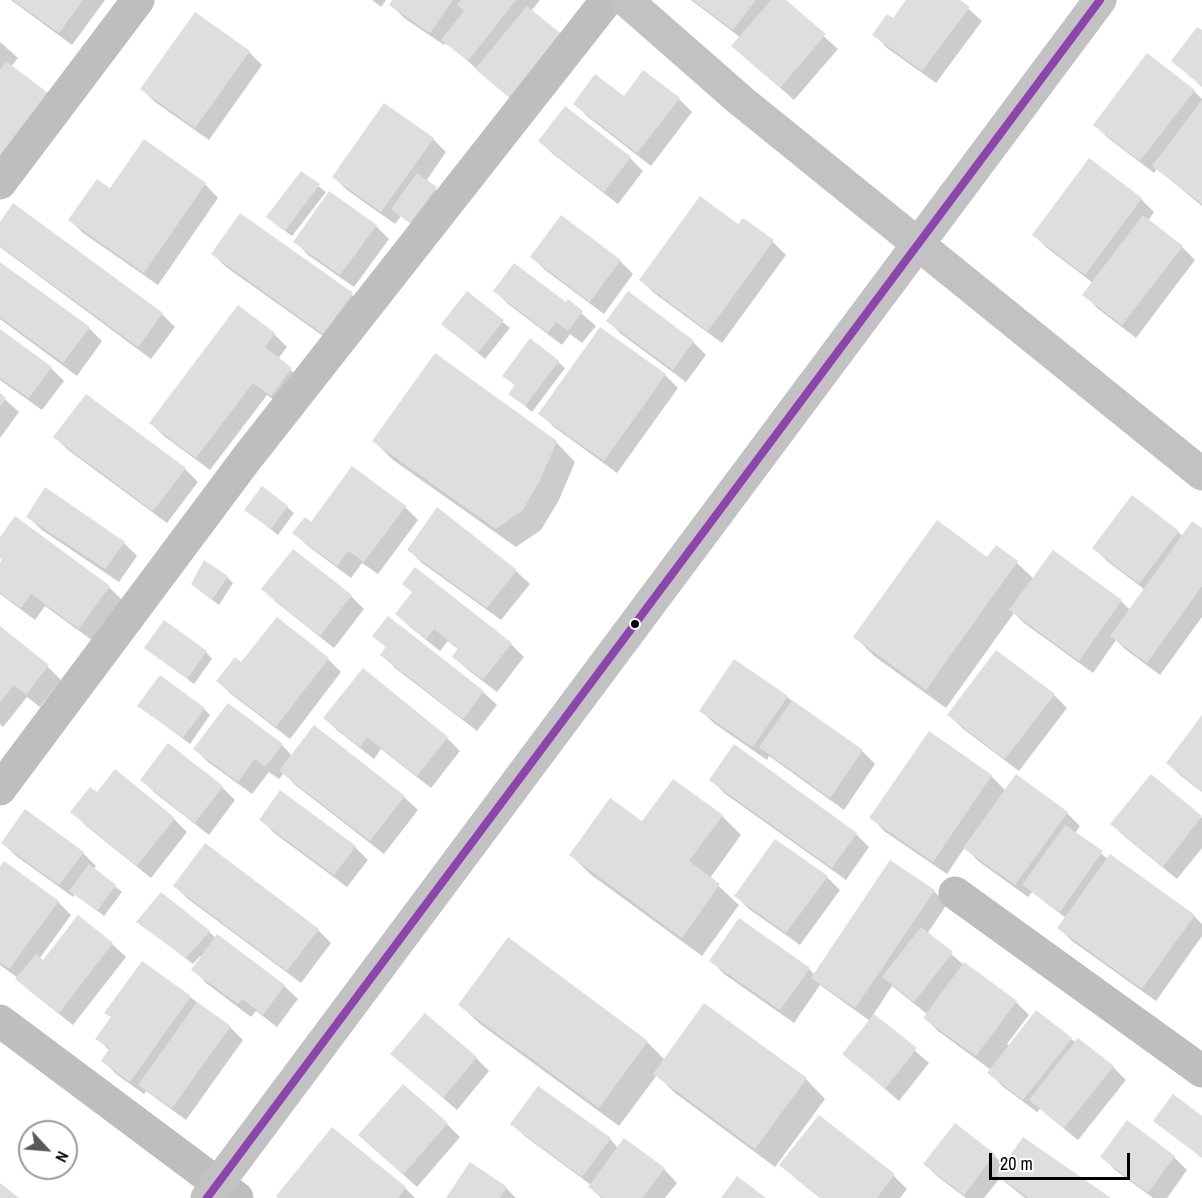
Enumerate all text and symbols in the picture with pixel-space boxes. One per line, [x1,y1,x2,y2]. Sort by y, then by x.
unlabelled marker [629,618,641,630]
north arrow [18,1120,78,1180]
scale bar [992,1141,1133,1179]
text: N [50,1148,74,1166]
text: 20 m [1000,1151,1033,1176]

